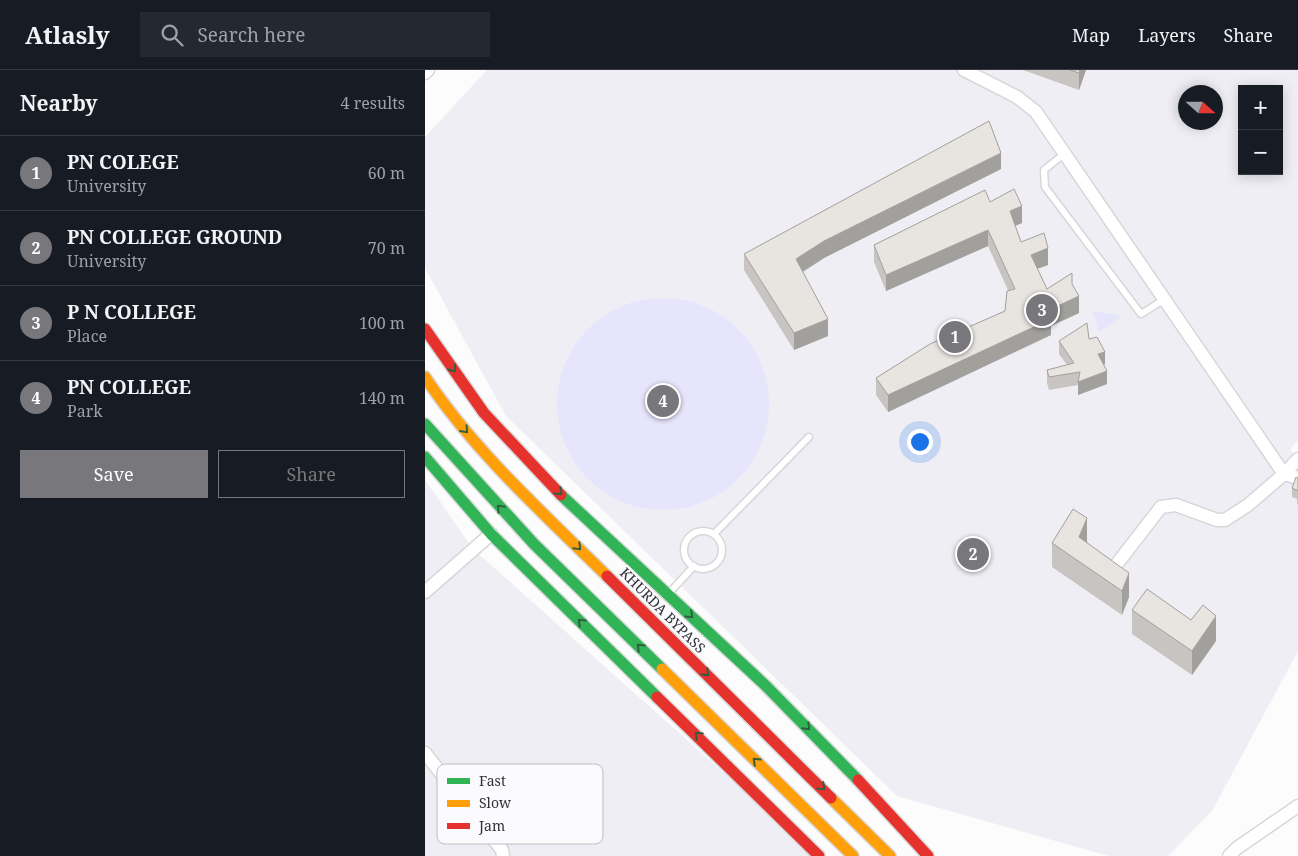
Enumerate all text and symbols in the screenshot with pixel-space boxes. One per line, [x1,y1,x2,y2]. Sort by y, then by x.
search box [140,12,490,57]
text: Atlasly [25,18,110,51]
icon: search [158,21,186,49]
text: Search here [198,22,305,48]
text: Map [1072,23,1110,47]
text: Layers [1138,23,1196,47]
text: Share [1224,23,1273,47]
north arrow [1178,85,1223,130]
map controls [1238,85,1283,175]
button: + [1238,85,1283,130]
text: Nearby [20,89,98,117]
text: 4 results [341,92,405,114]
button: − [1238,130,1283,175]
text: PN COLEGE [67,149,179,175]
text: 1 [31,162,41,184]
text: 60 m [368,162,405,184]
text: University [67,175,146,197]
text: PN COLLEGE GROUND [67,224,282,250]
text: 2 [31,237,41,259]
text: 70 m [368,237,405,259]
text: University [67,250,146,272]
pin: 3 [1026,291,1058,329]
text: P N COLLEGE [67,299,196,325]
text: 3 [31,312,41,334]
text: 100 m [359,312,405,334]
pin: 1 [939,318,971,356]
text: Place [67,325,107,347]
one-way arrow [447,363,456,373]
text: PN COLLEGE [67,374,191,400]
pin: 4 [647,382,679,420]
text: 4 [31,387,41,409]
text: 140 m [359,387,405,409]
text: Park [67,400,103,422]
one-way arrow [459,424,468,433]
your location [907,429,933,455]
button: Save [20,450,208,498]
button: Share [218,450,405,498]
one-way arrow [553,486,562,495]
one-way arrow [497,504,506,513]
pin: 2 [957,535,989,573]
one-way arrow [572,541,581,550]
street label: KHURDA BYPASS [616,563,710,657]
one-way arrow [684,609,693,618]
one-way arrow [578,619,587,628]
one-way arrow [636,644,645,653]
one-way arrow [700,667,709,676]
one-way arrow [801,722,810,731]
one-way arrow [695,732,704,741]
one-way arrow [752,758,761,767]
legend [437,764,603,844]
text: Fast [479,771,506,790]
one-way arrow [816,781,825,790]
text: Slow [479,793,512,812]
text: Jam [478,816,505,835]

